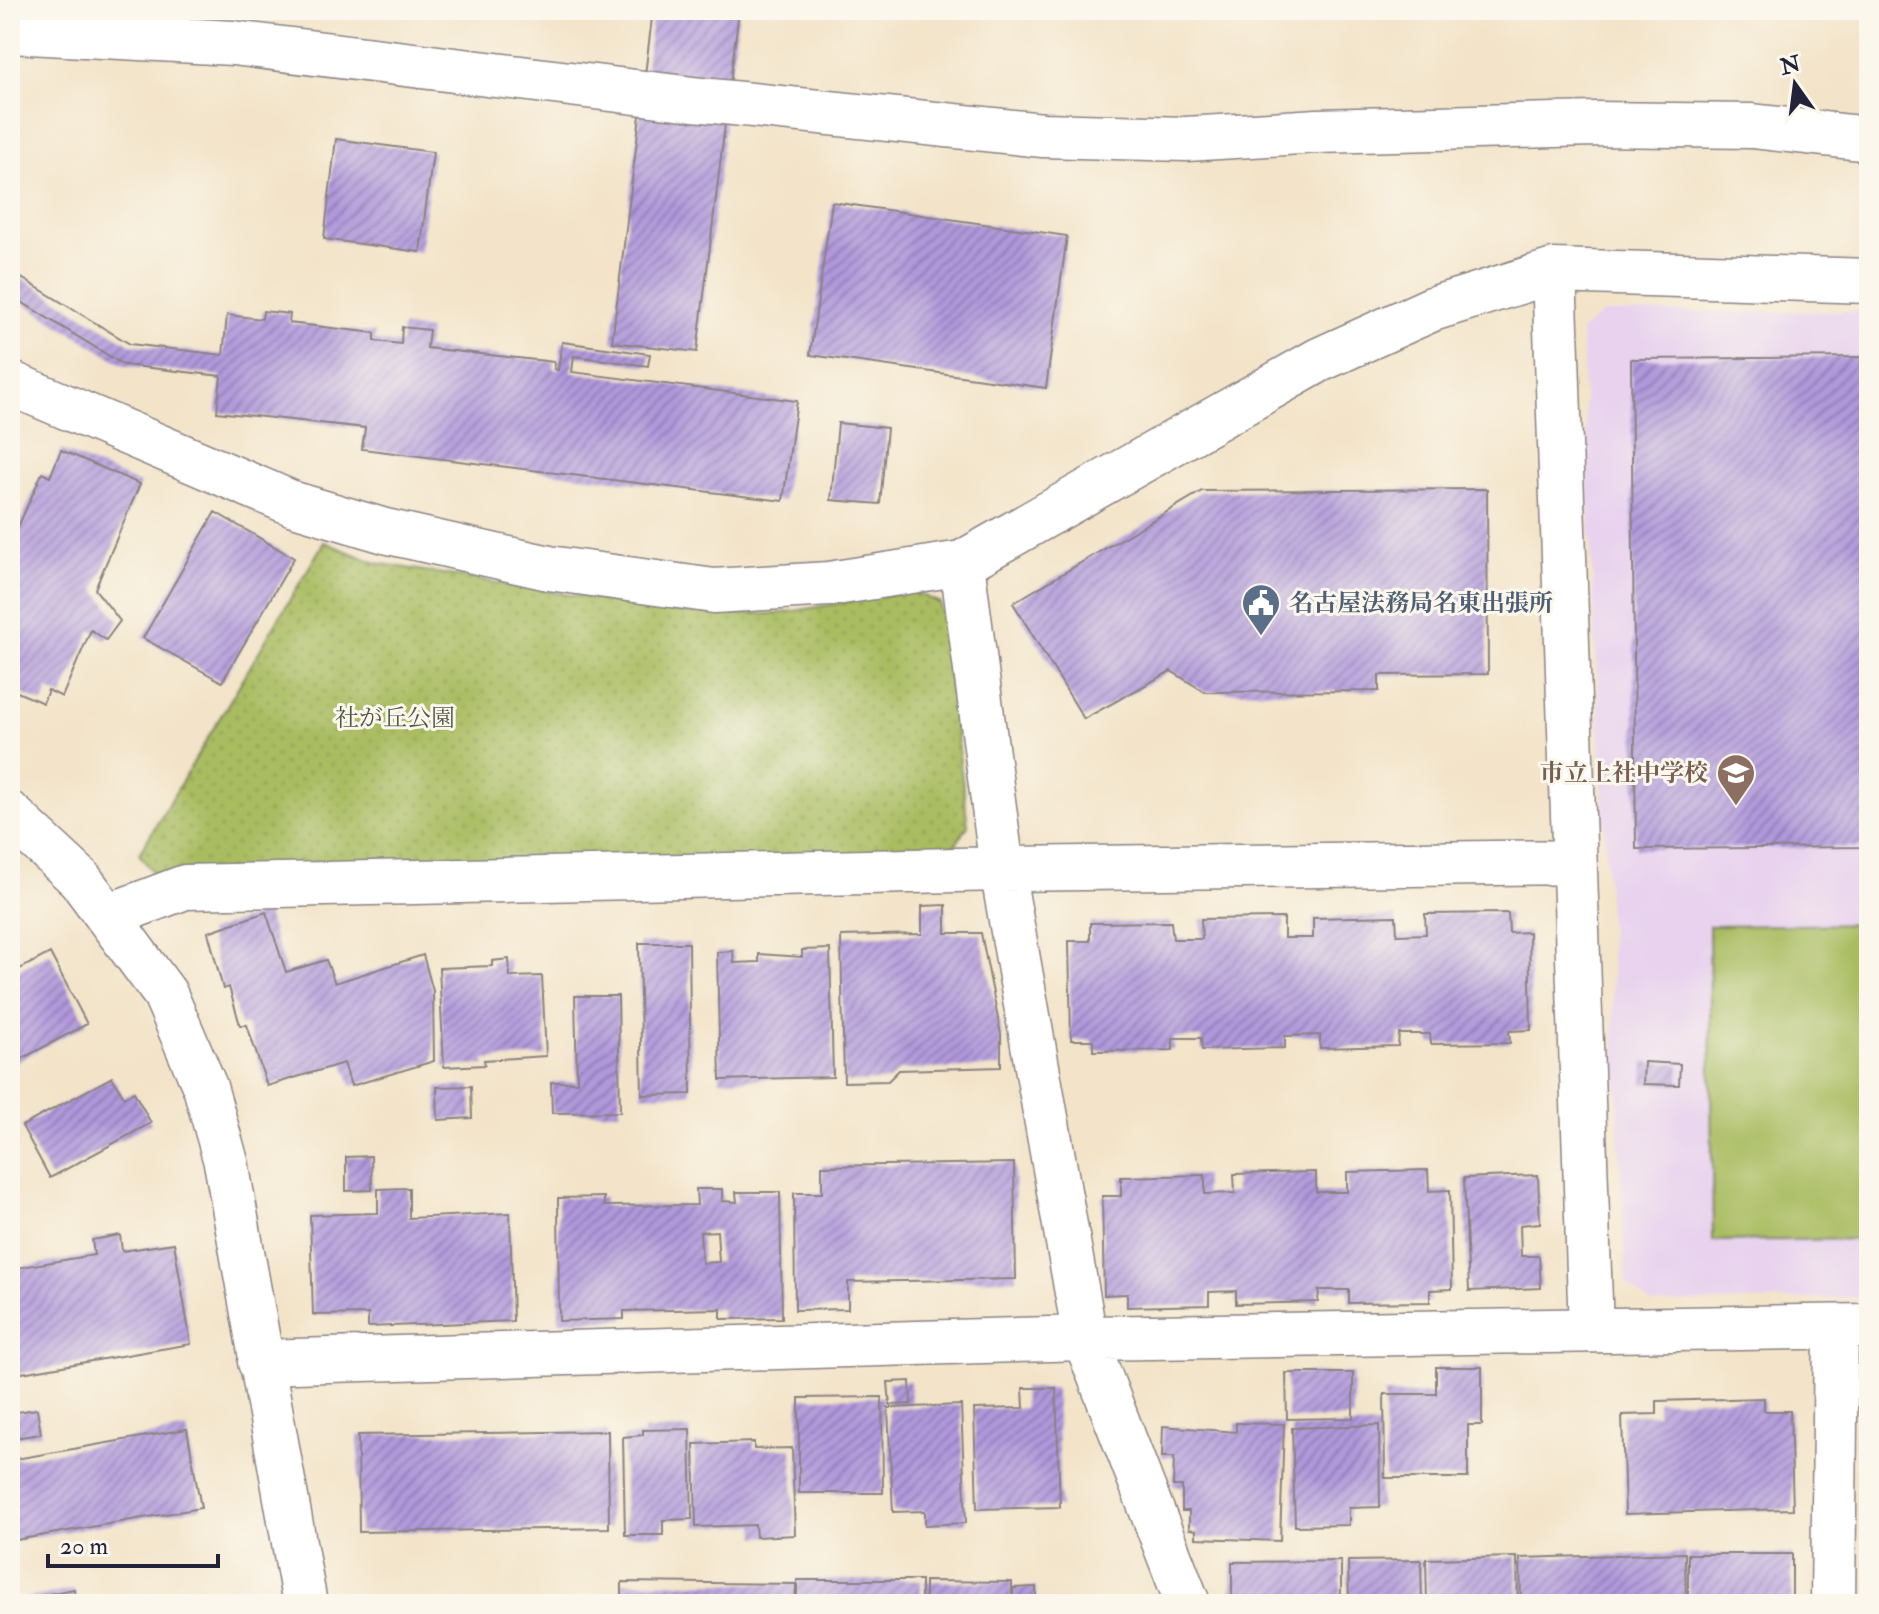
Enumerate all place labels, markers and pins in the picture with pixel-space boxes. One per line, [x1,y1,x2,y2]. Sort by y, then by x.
public building icon: 名古屋法務局名東出張所 [1240,582,1282,637]
place label: 名古屋法務局名東出張所 [1289,588,1553,619]
school or university icon: 市立上社中学校 [1715,752,1757,807]
place label: 市立上社中学校 [1540,758,1708,789]

